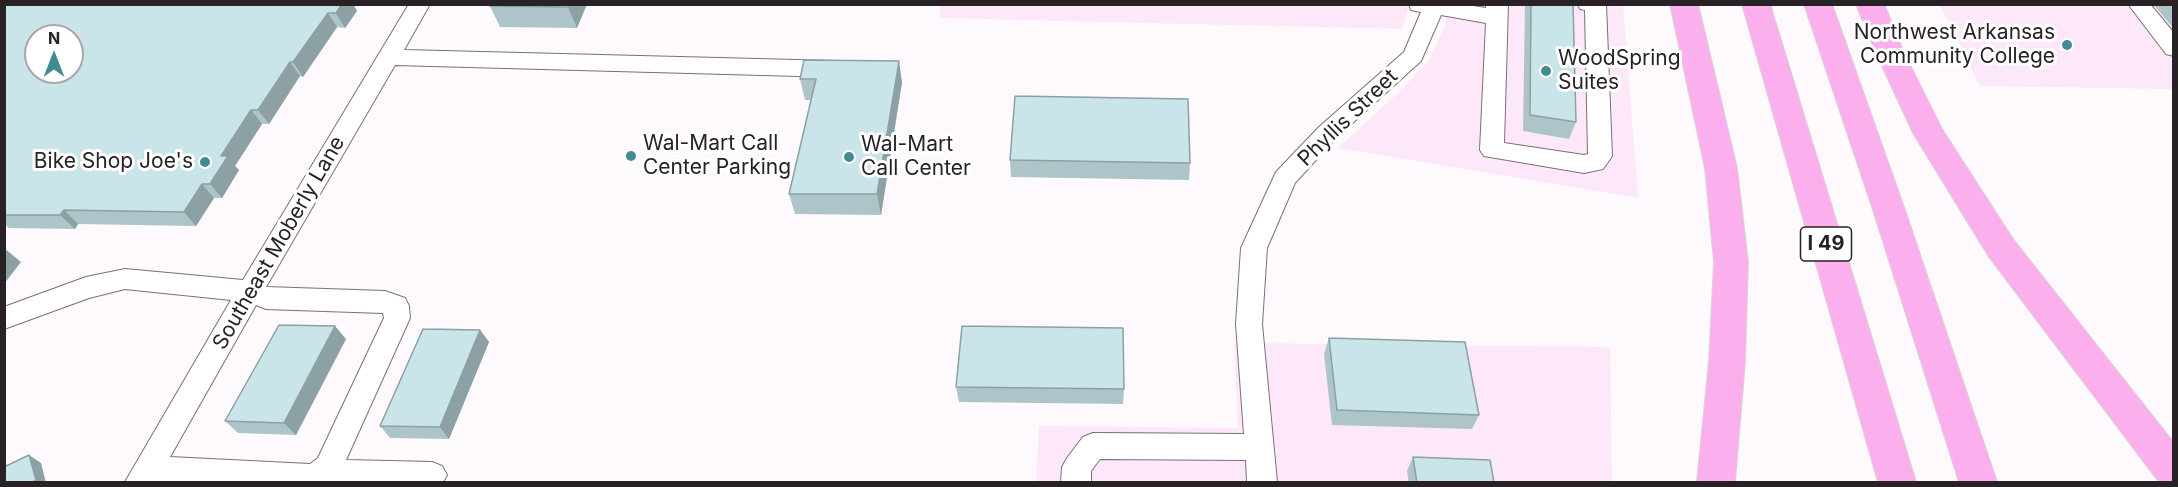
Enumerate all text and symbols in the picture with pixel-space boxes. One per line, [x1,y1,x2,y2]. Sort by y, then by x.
place label: Northwest Arkansas Community College [1854,20,2055,70]
north arrow [24,24,84,84]
text: N [48,28,60,48]
marker: Northwest Arkansas Community College [2060,38,2074,52]
place label: WoodSpring Suites [1558,46,1681,96]
street label: Phyllis Street [1293,64,1403,172]
marker: WoodSpring Suites [1539,64,1553,78]
place label: Wal-Mart Call Center Parking [643,131,791,181]
street label: Southeast Moberly Lane [208,132,350,354]
place label: Wal-Mart Call Center [861,132,971,182]
place label: Bike Shop Joe's [34,149,193,175]
marker: Wal-Mart Call Center Parking [624,149,638,163]
marker: Wal-Mart Call Center [842,150,856,164]
marker: Bike Shop Joe's [198,155,212,169]
road number: I 49 [1800,227,1852,261]

